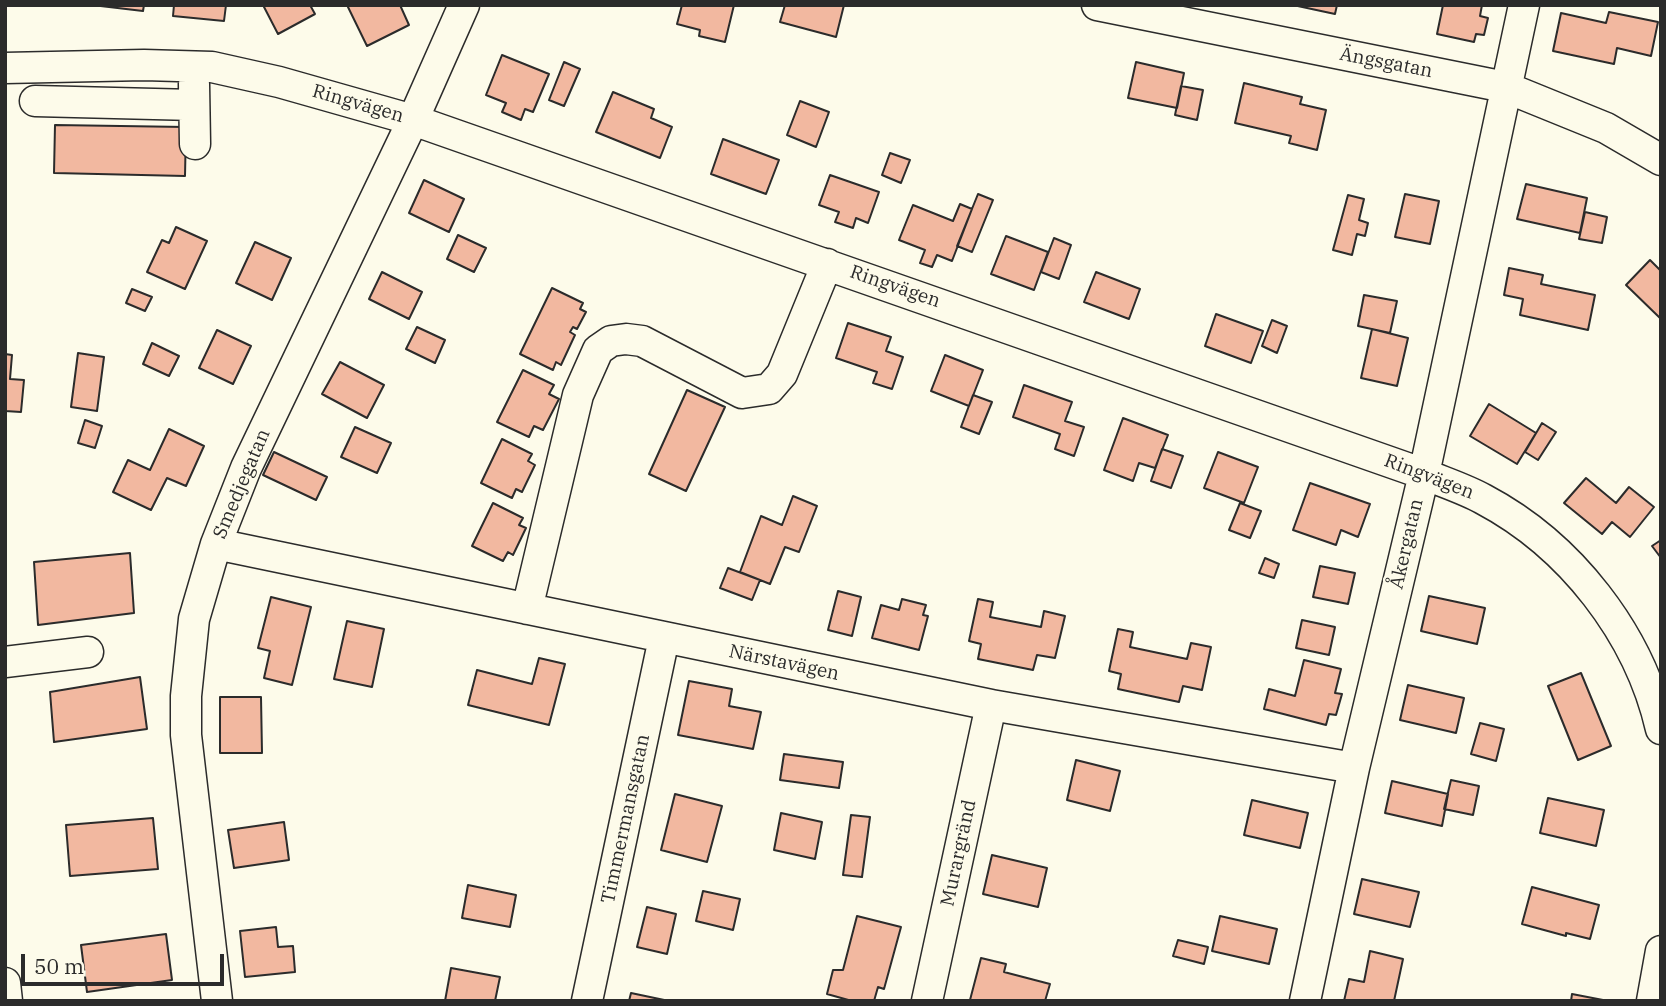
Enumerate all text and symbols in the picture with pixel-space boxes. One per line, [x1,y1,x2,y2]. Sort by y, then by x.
street label: Ängsgatan [1338,43,1434,83]
street label: Ringvägen [310,80,406,128]
street label: Ringvägen [847,261,943,313]
street label: Smedjegatan [209,426,275,542]
street label: Ringvägen [1381,449,1477,505]
street label: Åkergatan [1386,497,1428,591]
street label: Närstavägen [727,640,841,686]
street label: Timmermansgatan [597,732,655,906]
street label: Murargränd [937,798,981,908]
scale bar [24,940,228,984]
text: 50 m [34,952,84,980]

